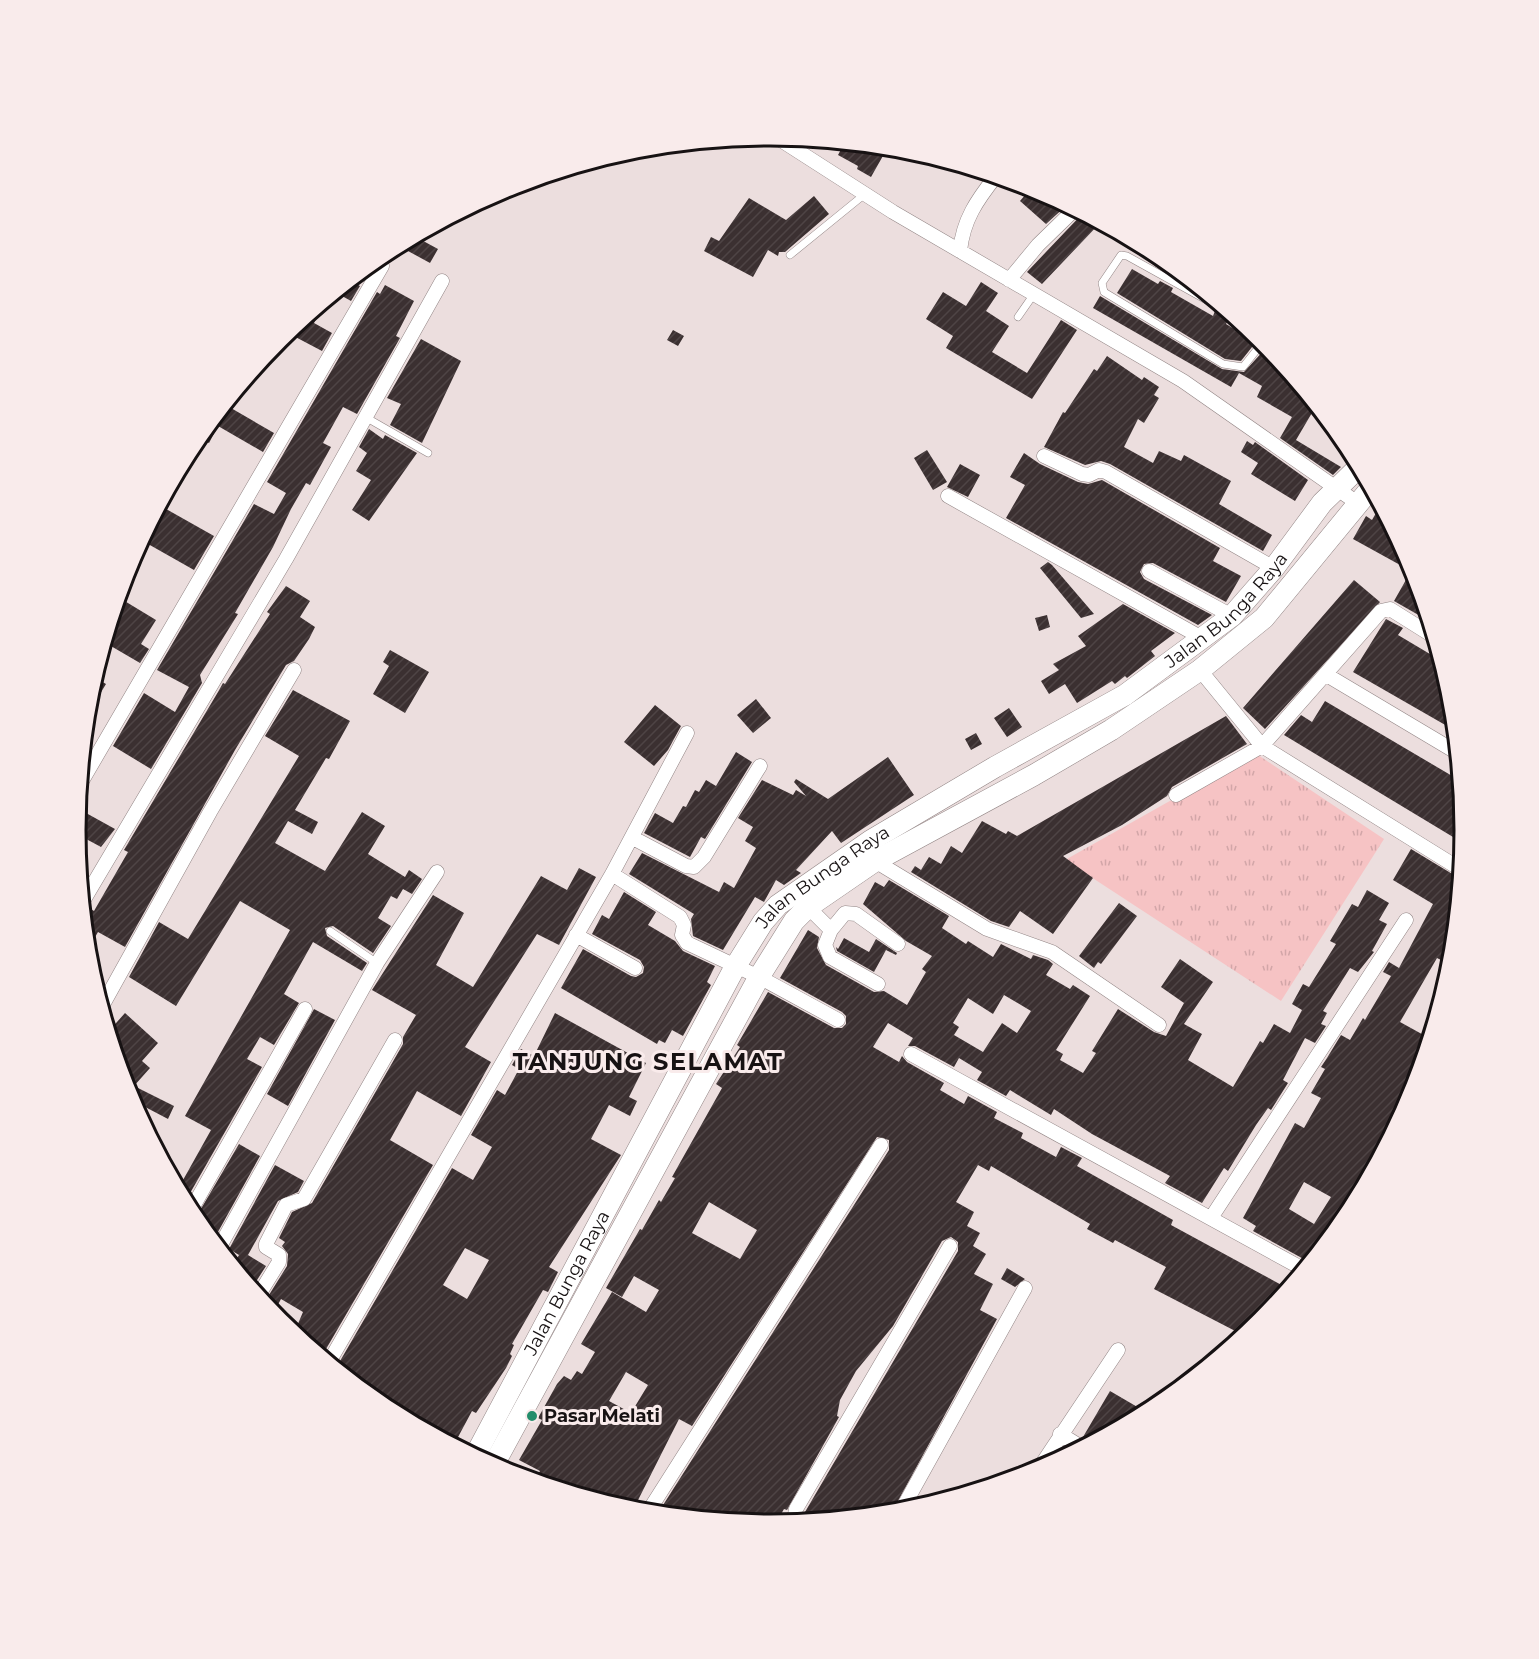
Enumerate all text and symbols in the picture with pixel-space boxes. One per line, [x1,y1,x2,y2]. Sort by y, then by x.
street label: Jalan Bunga Raya [1160,548,1292,673]
street label: Jalan Bunga Raya [750,821,894,933]
district label: TANJUNG SELAMAT [513,1047,783,1076]
street label: Jalan Bunga Raya [519,1207,614,1360]
place label: Pasar Melati [544,1405,660,1427]
marker: Pasar Melati [525,1409,539,1423]

